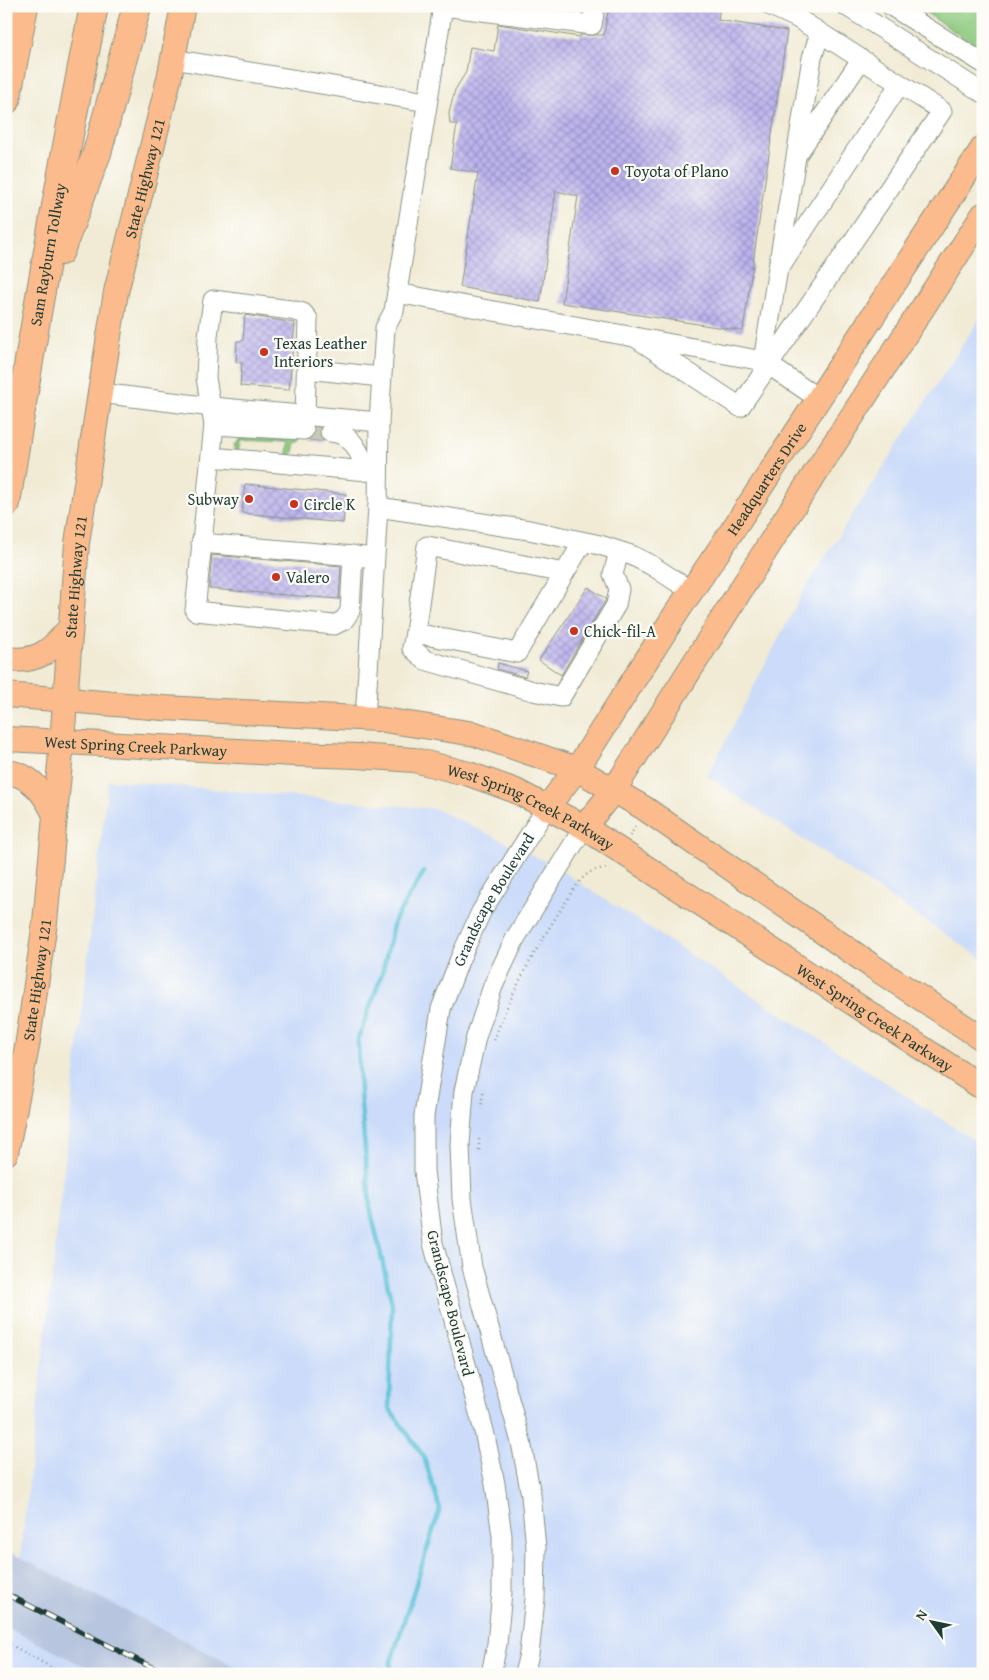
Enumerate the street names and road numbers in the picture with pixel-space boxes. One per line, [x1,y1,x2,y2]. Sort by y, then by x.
street label: State Highway 121 [118,116,171,241]
street label: Sam Rayburn Tollway [23,181,72,328]
street label: Headquarters Drive [720,417,812,540]
street label: State Highway 121 [58,514,93,639]
street label: West Spring Creek Parkway [44,729,228,763]
street label: West Spring Creek Parkway [445,757,619,856]
street label: Grandscape Boulevard [446,828,540,970]
street label: State Highway 121 [16,917,57,1042]
street label: West Spring Creek Parkway [792,957,958,1078]
street label: Grandscape Boulevard [421,1227,481,1379]

